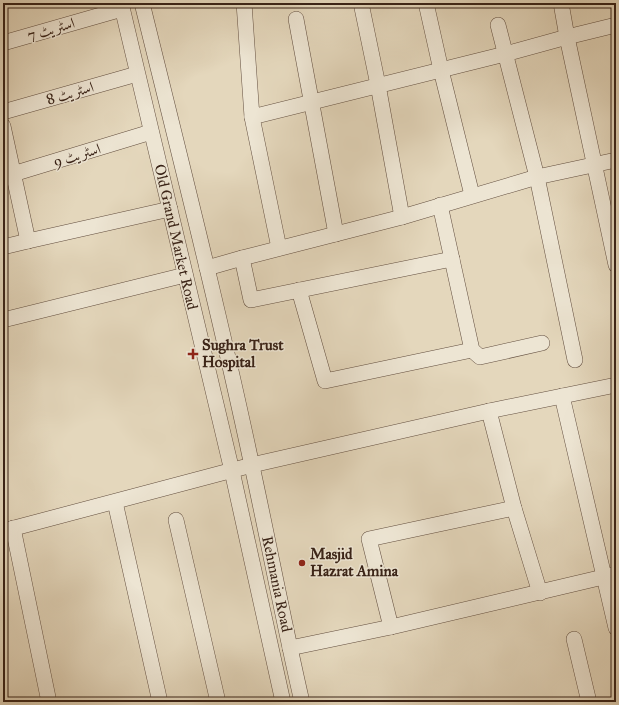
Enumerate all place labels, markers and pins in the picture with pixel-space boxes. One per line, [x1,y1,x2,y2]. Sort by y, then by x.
place label: Sughra Trust Hospital [202,336,284,372]
marker: Sughra Trust Hospital [187,348,199,360]
place label: Masjid Hazrat Amina [310,545,399,580]
marker: Masjid Hazrat Amina [297,558,307,568]

